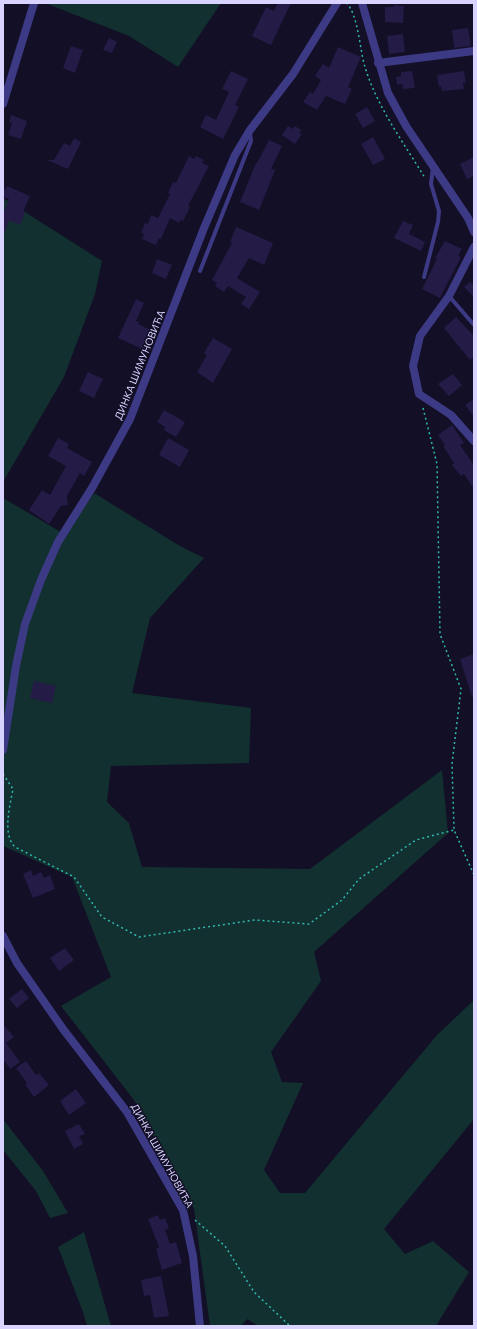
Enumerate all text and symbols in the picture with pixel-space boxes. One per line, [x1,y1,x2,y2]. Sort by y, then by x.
street label: ДИНКА ШИМУНОВИЋА [112,308,168,422]
street label: ДИНКА ШИМУНОВИЋА [128,1102,196,1210]

